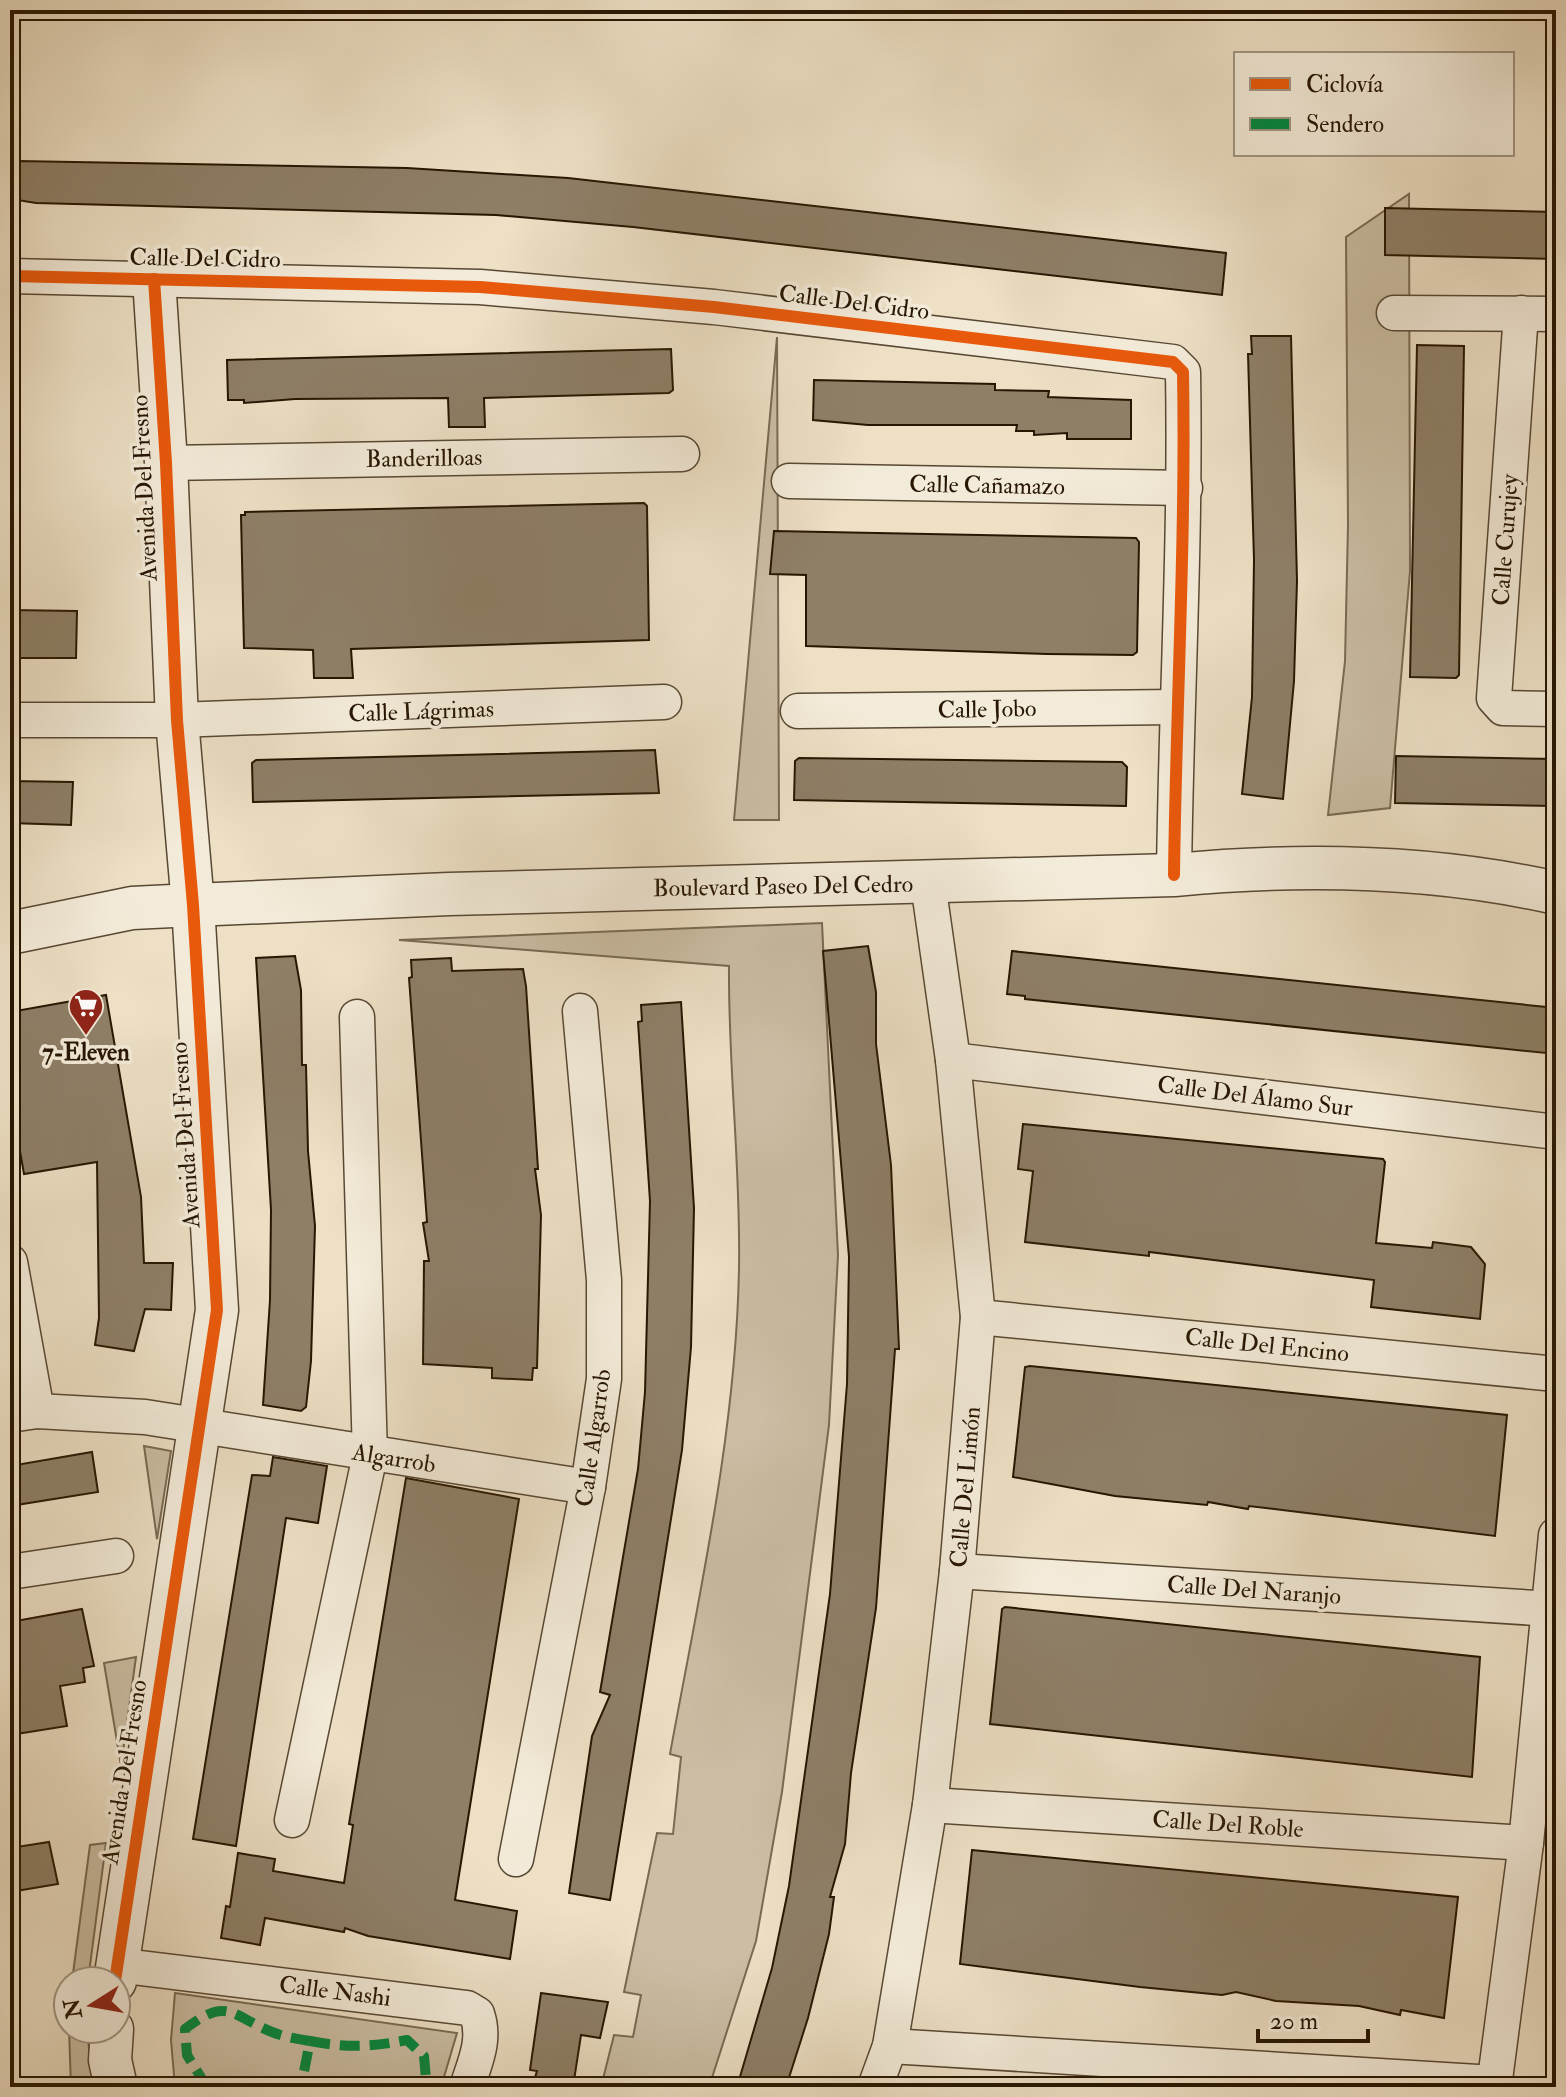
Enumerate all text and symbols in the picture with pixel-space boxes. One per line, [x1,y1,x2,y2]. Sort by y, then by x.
legend [1234,52,1514,156]
text: Ciclovía [1306,69,1384,100]
text: Sendero [1306,109,1384,140]
street label: Calle Del Cidro [129,242,281,275]
street label: Calle Del Cidro [777,278,931,327]
street label: Avenida Del Fresno [124,394,165,583]
street label: Banderilloas [365,442,483,475]
street label: Calle Cañamazo [909,469,1065,502]
street label: Calle Curujey [1485,473,1526,607]
street label: Calle Lágrimas [348,693,494,730]
street label: Calle Jobo [937,693,1037,726]
street label: Boulevard Paseo Del Cedro [653,869,913,904]
supermarket icon: 7-Eleven [67,987,105,1037]
place label: 7-Eleven [42,1037,130,1068]
street label: Avenida Del Fresno [164,1041,208,1230]
street label: Calle Del Álamo Sur [1156,1068,1354,1124]
street label: Calle Del Encino [1183,1321,1351,1370]
street label: Calle Algarrob [568,1367,619,1509]
street label: Calle Del Limón [943,1405,988,1569]
street label: Algarrob [349,1436,438,1480]
street label: Calle Del Naranjo [1166,1569,1342,1612]
street label: Avenida Del Fresno [94,1678,154,1868]
street label: Calle Del Roble [1151,1804,1305,1845]
north arrow [52,1965,132,2045]
street label: Calle Nashi [277,1969,393,2014]
scale bar [1258,1993,1368,2043]
text: N [58,1996,89,2022]
text: 20 m [1270,2006,1319,2037]

